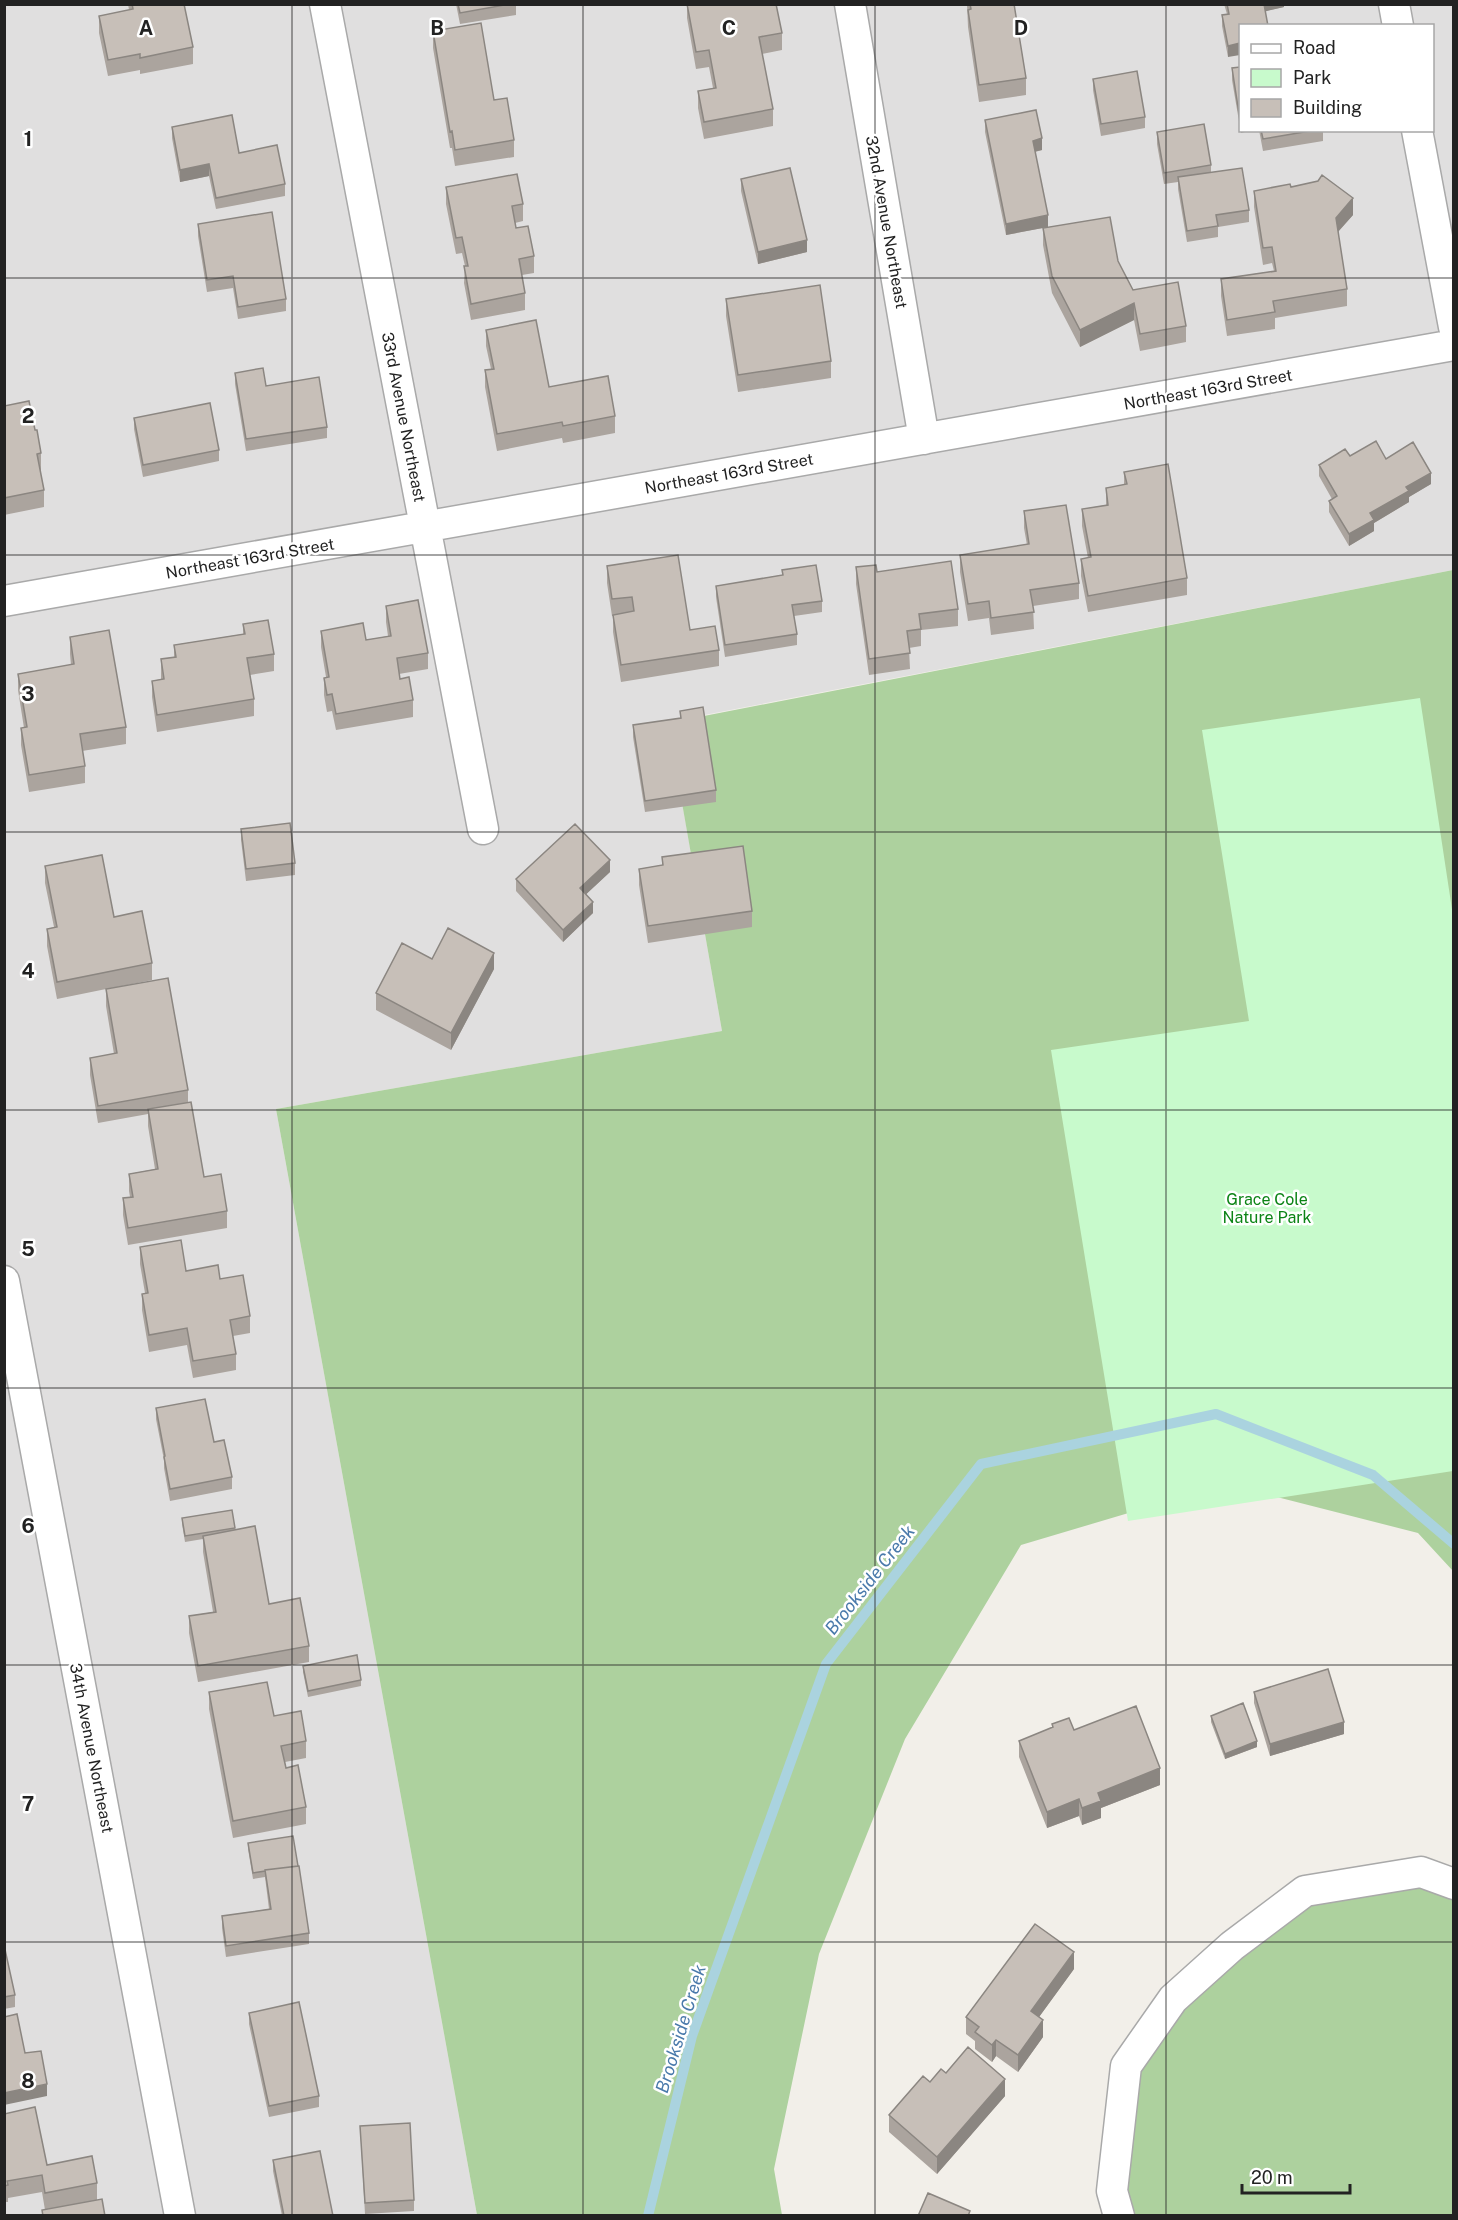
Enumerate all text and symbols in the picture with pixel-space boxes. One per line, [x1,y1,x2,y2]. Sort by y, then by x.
text: A [139,16,153,40]
text: B [430,16,444,40]
text: C [722,16,736,40]
text: D [1014,16,1028,40]
legend [1239,24,1434,132]
text: Road [1293,37,1336,58]
text: Park [1293,67,1331,88]
text: Building [1293,97,1362,118]
text: 1 [24,127,32,151]
street label: 32nd Avenue Northeast [862,134,911,310]
street label: 33rd Avenue Northeast [378,331,429,504]
street label: Northeast 163rd Street [1122,365,1294,414]
text: 2 [22,404,34,428]
street label: Northeast 163rd Street [643,449,815,498]
street label: Northeast 163rd Street [164,534,336,583]
text: 3 [21,682,35,706]
text: 4 [21,959,35,983]
park label: Grace Cole Nature Park [1222,1190,1312,1227]
text: 5 [21,1237,35,1261]
text: 6 [21,1514,35,1538]
water label: Brookside Creek [820,1521,919,1639]
street label: 34th Avenue Northeast [66,1662,117,1835]
text: 7 [22,1792,34,1816]
water label: Brookside Creek [651,1962,710,2095]
text: 8 [21,2069,35,2093]
scale bar [1242,2157,1350,2195]
text: 20 m [1251,2167,1293,2188]

